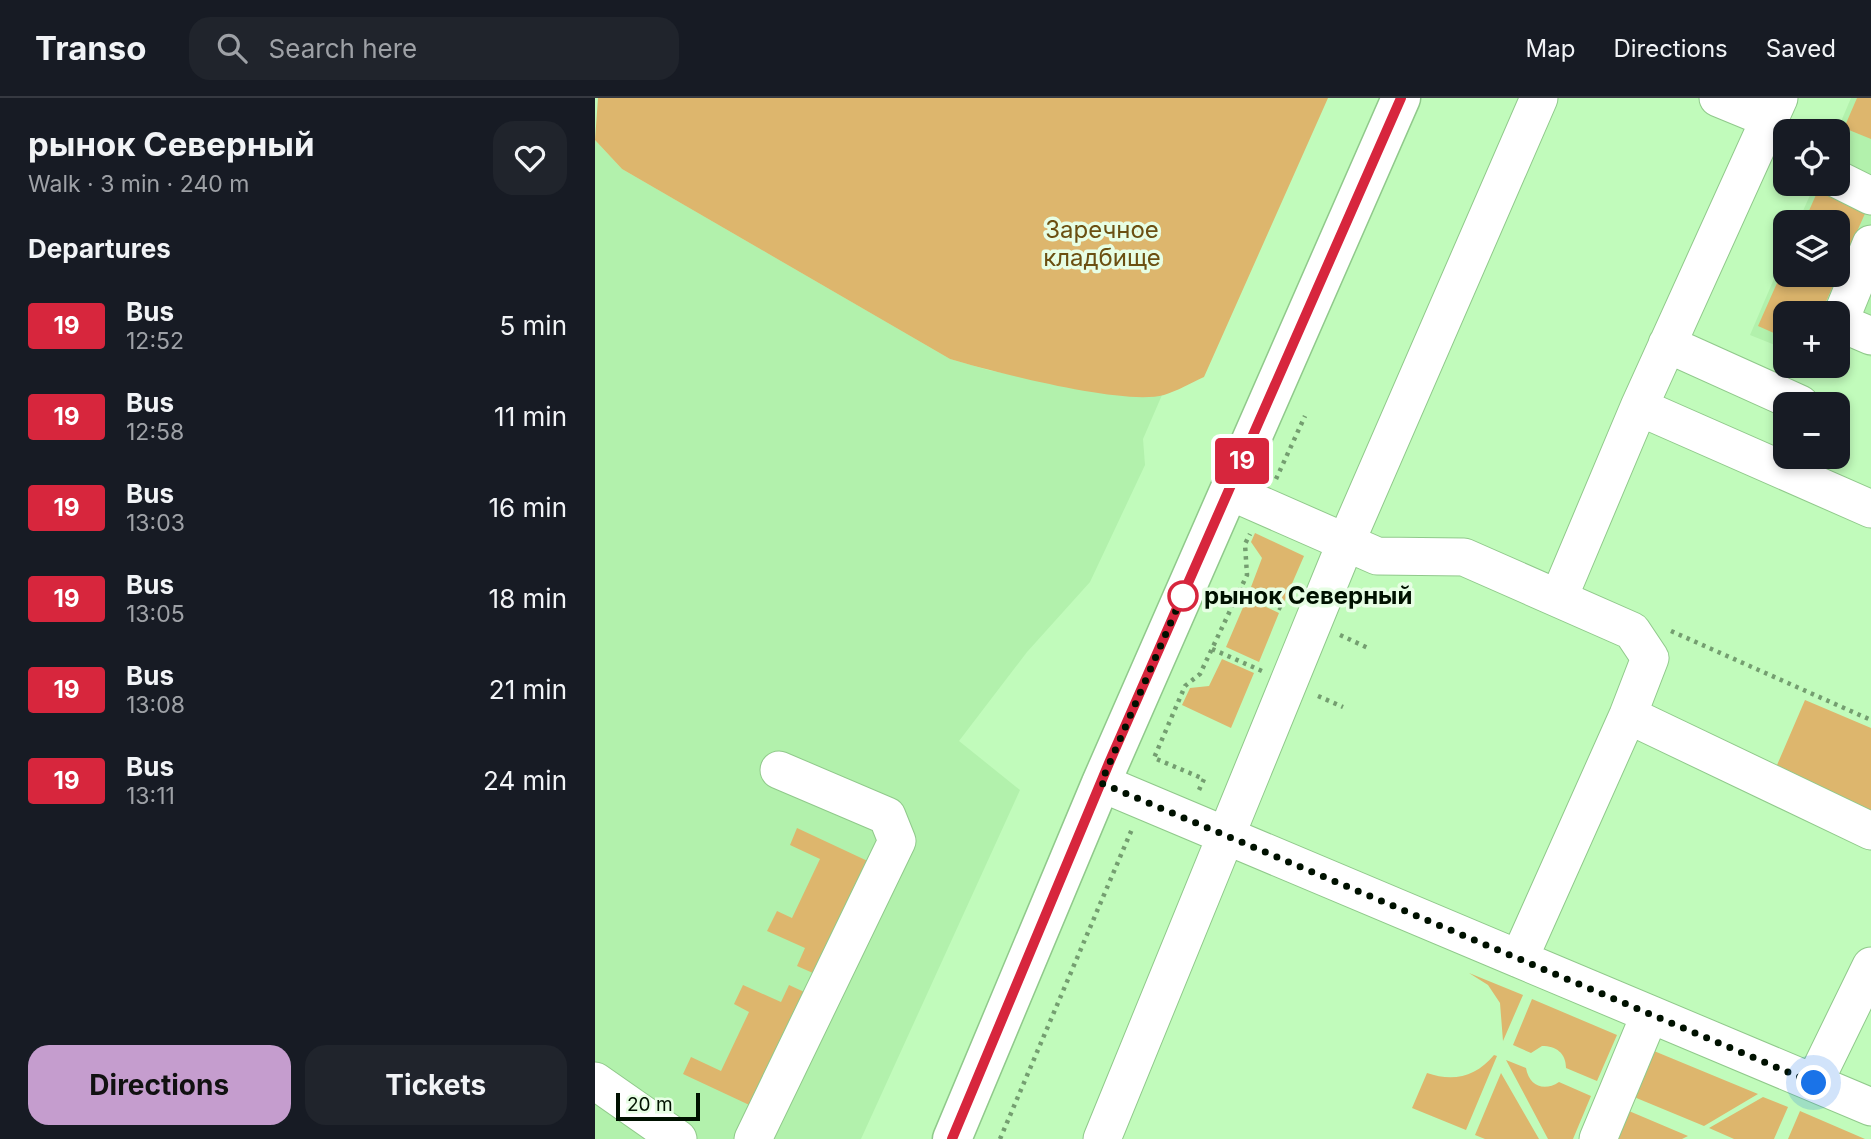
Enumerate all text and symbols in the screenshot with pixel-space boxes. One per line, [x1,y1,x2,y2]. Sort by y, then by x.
search box [189,17,679,80]
text: Transo [35,28,147,68]
icon: search [213,29,251,67]
text: Search here [269,33,417,64]
text: Map [1526,34,1575,63]
text: Directions [1613,34,1728,63]
text: Saved [1766,34,1836,63]
map controls [1773,119,1850,469]
button: locate [1773,119,1850,196]
button: heart [493,121,567,195]
text: рынок Северный [28,124,315,164]
text: Walk · 3 min · 240 m [28,170,249,198]
button: layers [1773,210,1850,287]
park label: Заречное кладбище [1043,215,1161,272]
text: Departures [28,233,171,264]
text: Bus [126,296,174,327]
button: + [1773,301,1850,378]
text: 5 min [499,310,567,341]
text: 19 [54,311,79,340]
text: 12:52 [126,327,184,355]
text: Bus [126,387,174,418]
button: − [1773,392,1850,469]
text: 11 min [494,401,567,432]
text: 19 [54,402,79,431]
text: 12:58 [126,418,184,446]
line badge: 19 [1211,438,1273,484]
text: 19 [1229,446,1255,475]
text: Bus [126,478,174,509]
text: 16 min [489,492,567,523]
text: 19 [54,493,79,522]
text: 13:03 [126,509,185,537]
text: Bus [126,569,174,600]
marker: рынок Северный [1168,581,1198,611]
place label: рынок Северный [1204,581,1412,610]
text: 18 min [489,583,567,614]
text: 19 [54,584,79,613]
text: 13:05 [126,600,185,628]
text: Bus [126,660,174,691]
text: 21 min [489,674,567,705]
text: 19 [54,675,79,704]
text: 13:08 [126,691,185,719]
text: Bus [126,751,174,782]
text: 24 min [483,765,567,796]
text: 19 [54,766,79,795]
text: 13:11 [126,782,175,810]
button: Directions [28,1045,291,1125]
button: Tickets [305,1045,567,1125]
your location [1796,1065,1831,1100]
scale bar [616,1090,700,1122]
text: 20 m [627,1093,673,1116]

